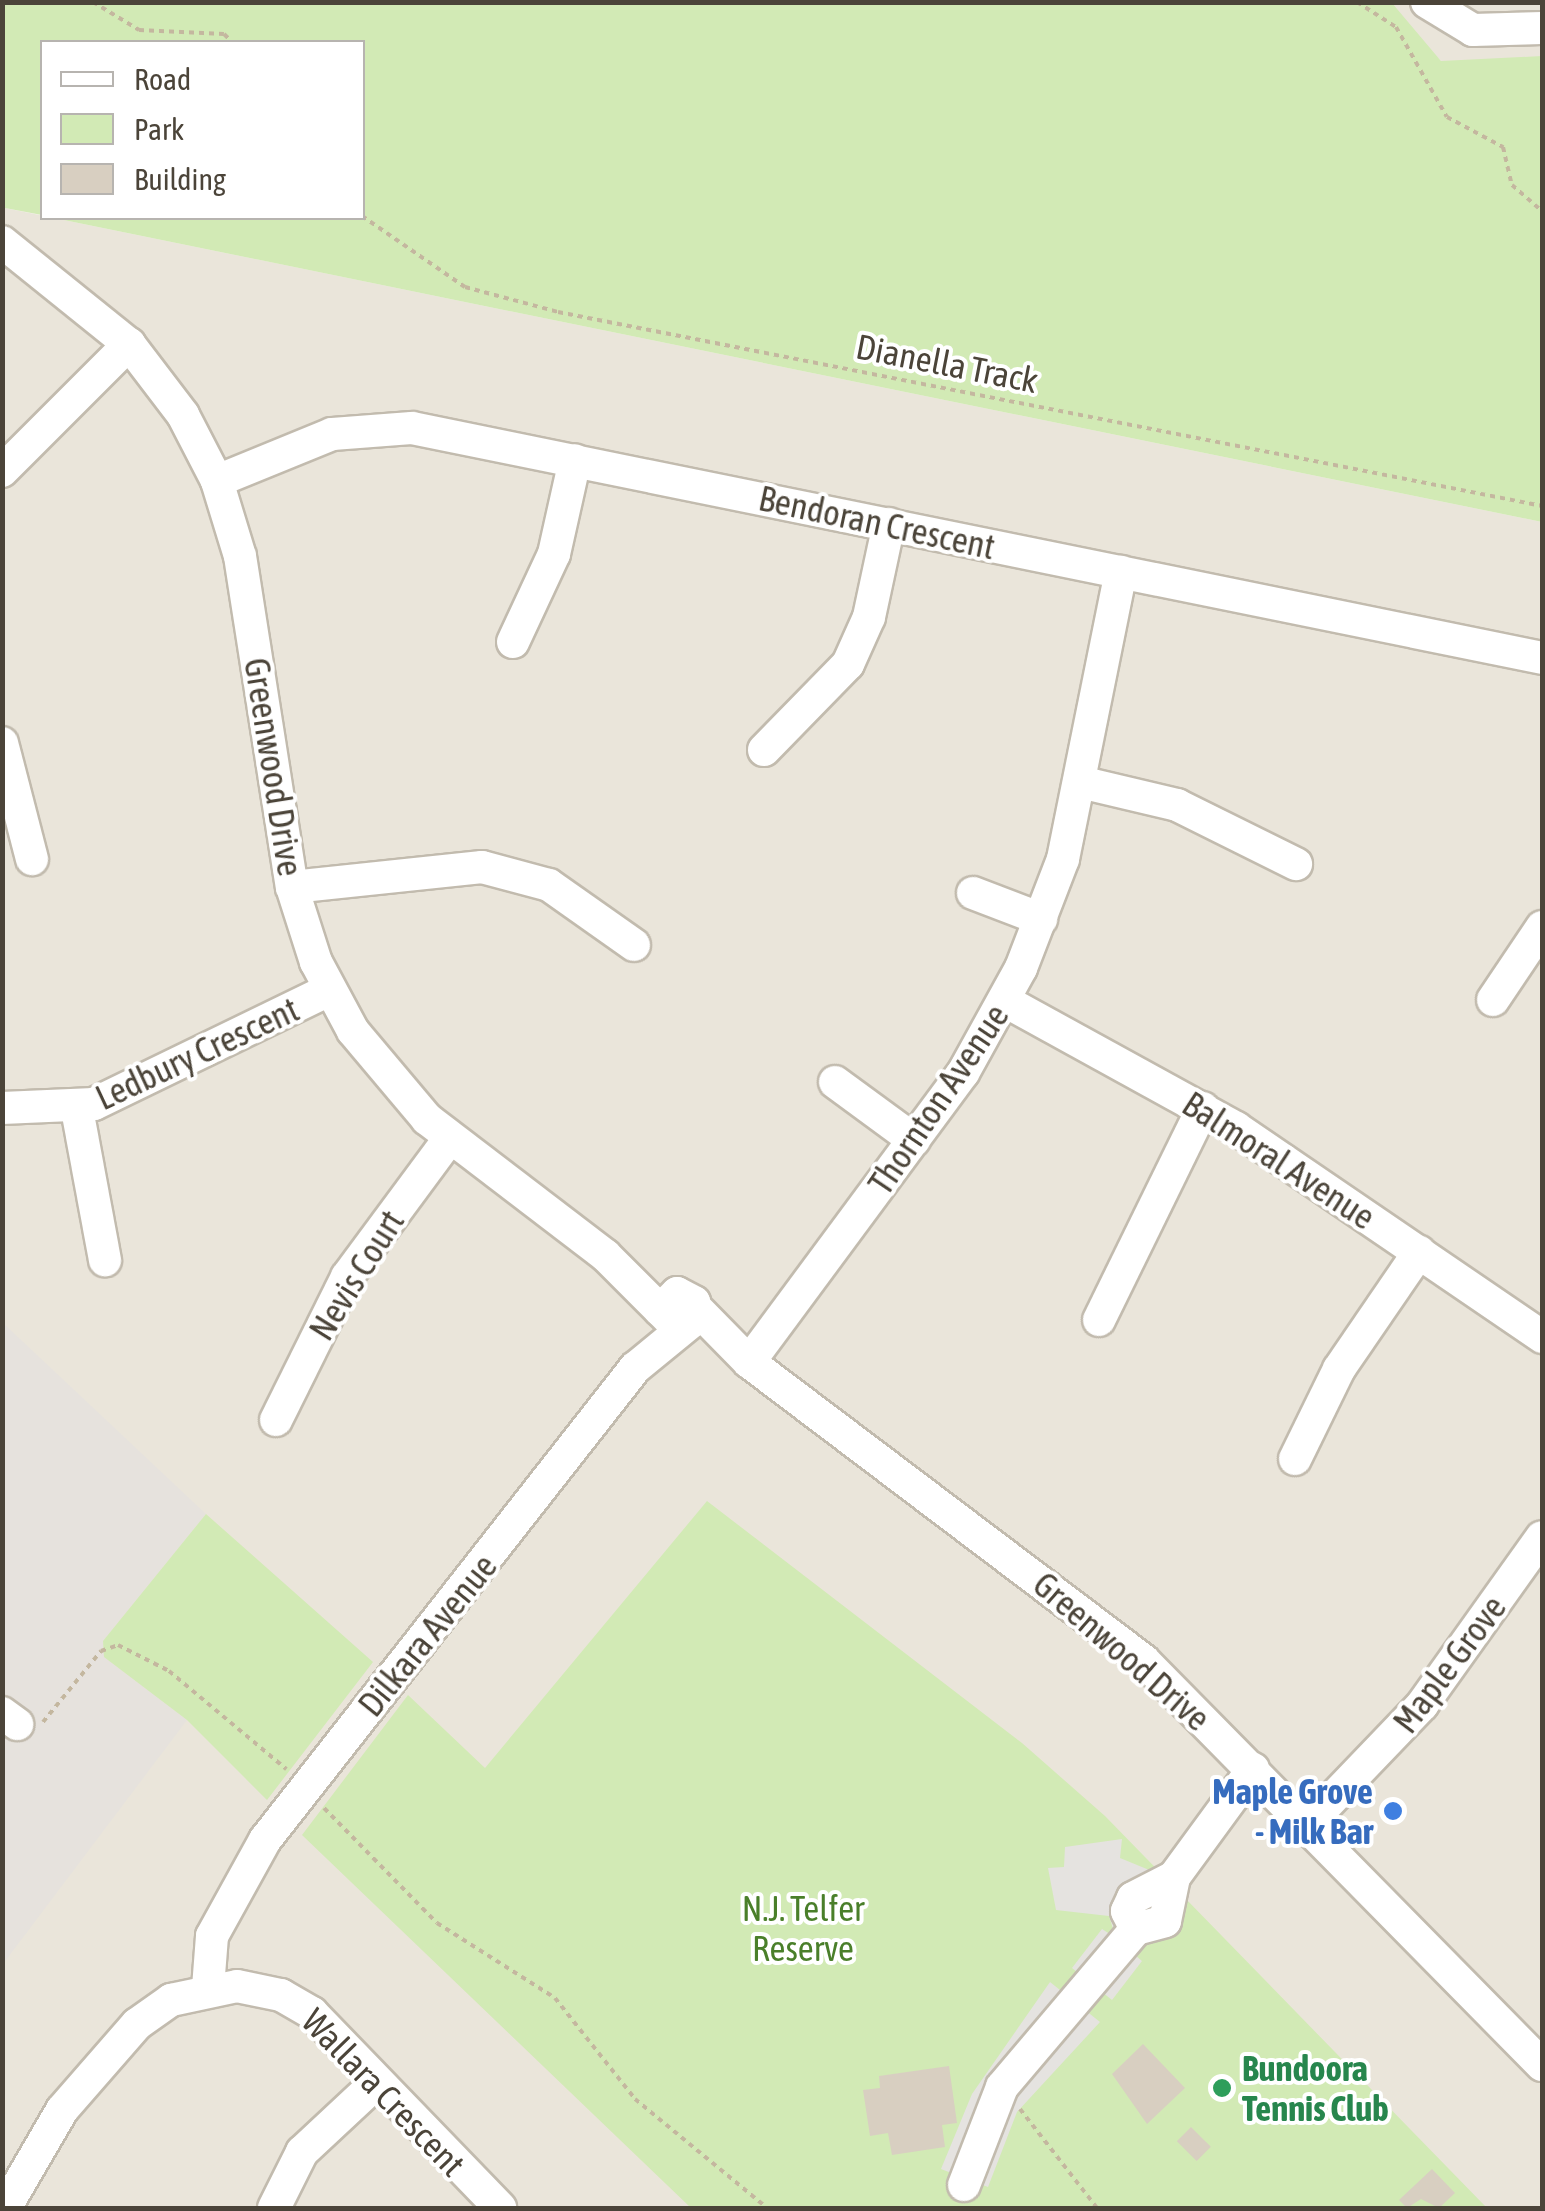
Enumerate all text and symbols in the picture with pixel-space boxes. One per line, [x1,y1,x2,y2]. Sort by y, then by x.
legend [40,40,365,220]
text: Road [134,62,191,96]
text: Park [134,112,184,146]
text: Building [134,162,226,196]
street label: Dianella Track [853,325,1041,401]
street label: Bendoran Crescent [755,476,999,568]
street label: Greenwood Drive [236,655,312,879]
street label: Ledbury Crescent [89,988,305,1118]
street label: Thornton Avenue [859,996,1017,1202]
street label: Balmoral Avenue [1175,1082,1383,1238]
street label: Nevis Court [300,1202,412,1348]
street label: Dilkara Avenue [349,1546,505,1724]
street label: Greenwood Drive [1025,1563,1219,1739]
street label: Maple Grove [1384,1587,1514,1741]
place label: Maple Grove - Milk Bar [1212,1770,1373,1852]
marker: Maple Grove - Milk Bar [1382,1800,1404,1822]
park label: N.J. Telfer Reserve [742,1887,864,1969]
street label: Wallara Crescent [294,2000,474,2184]
place label: Bundoora Tennis Club [1242,2047,1389,2129]
marker: Bundoora Tennis Club [1211,2077,1233,2099]

